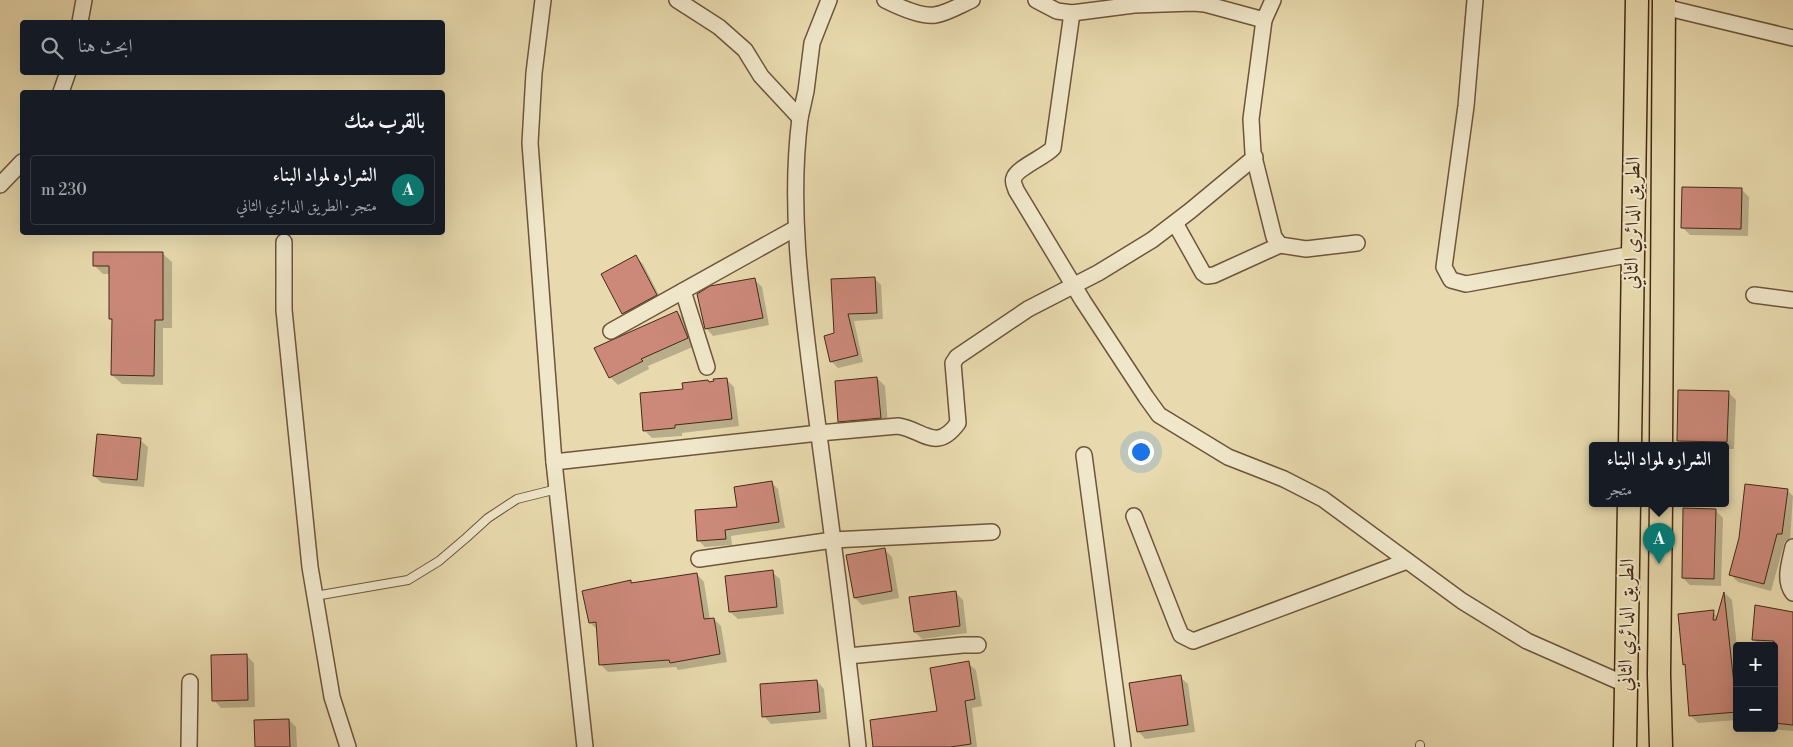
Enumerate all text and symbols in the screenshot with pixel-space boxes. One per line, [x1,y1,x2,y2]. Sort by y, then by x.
search box [20,20,445,75]
icon: search [38,34,66,62]
text: ابحث هنا [78,34,133,58]
text: بالقرب منك [344,109,425,135]
street label: الطريق الدائري الثاني [1619,156,1649,290]
text: الشراره لمواد البناء [273,163,377,187]
text: 230 m [41,180,87,200]
text: A [402,180,414,200]
text: متجر · الطريق الدائري الثاني [236,196,377,216]
your location [1128,439,1154,465]
popup [1589,442,1729,507]
text: الشراره لمواد البناء [1607,447,1711,471]
text: متجر [1607,480,1632,500]
pin: A [1643,523,1675,564]
street label: الطريق الدائري الثاني [1613,558,1643,692]
map controls [1733,642,1778,732]
button: + [1733,642,1778,687]
button: − [1733,687,1778,732]

